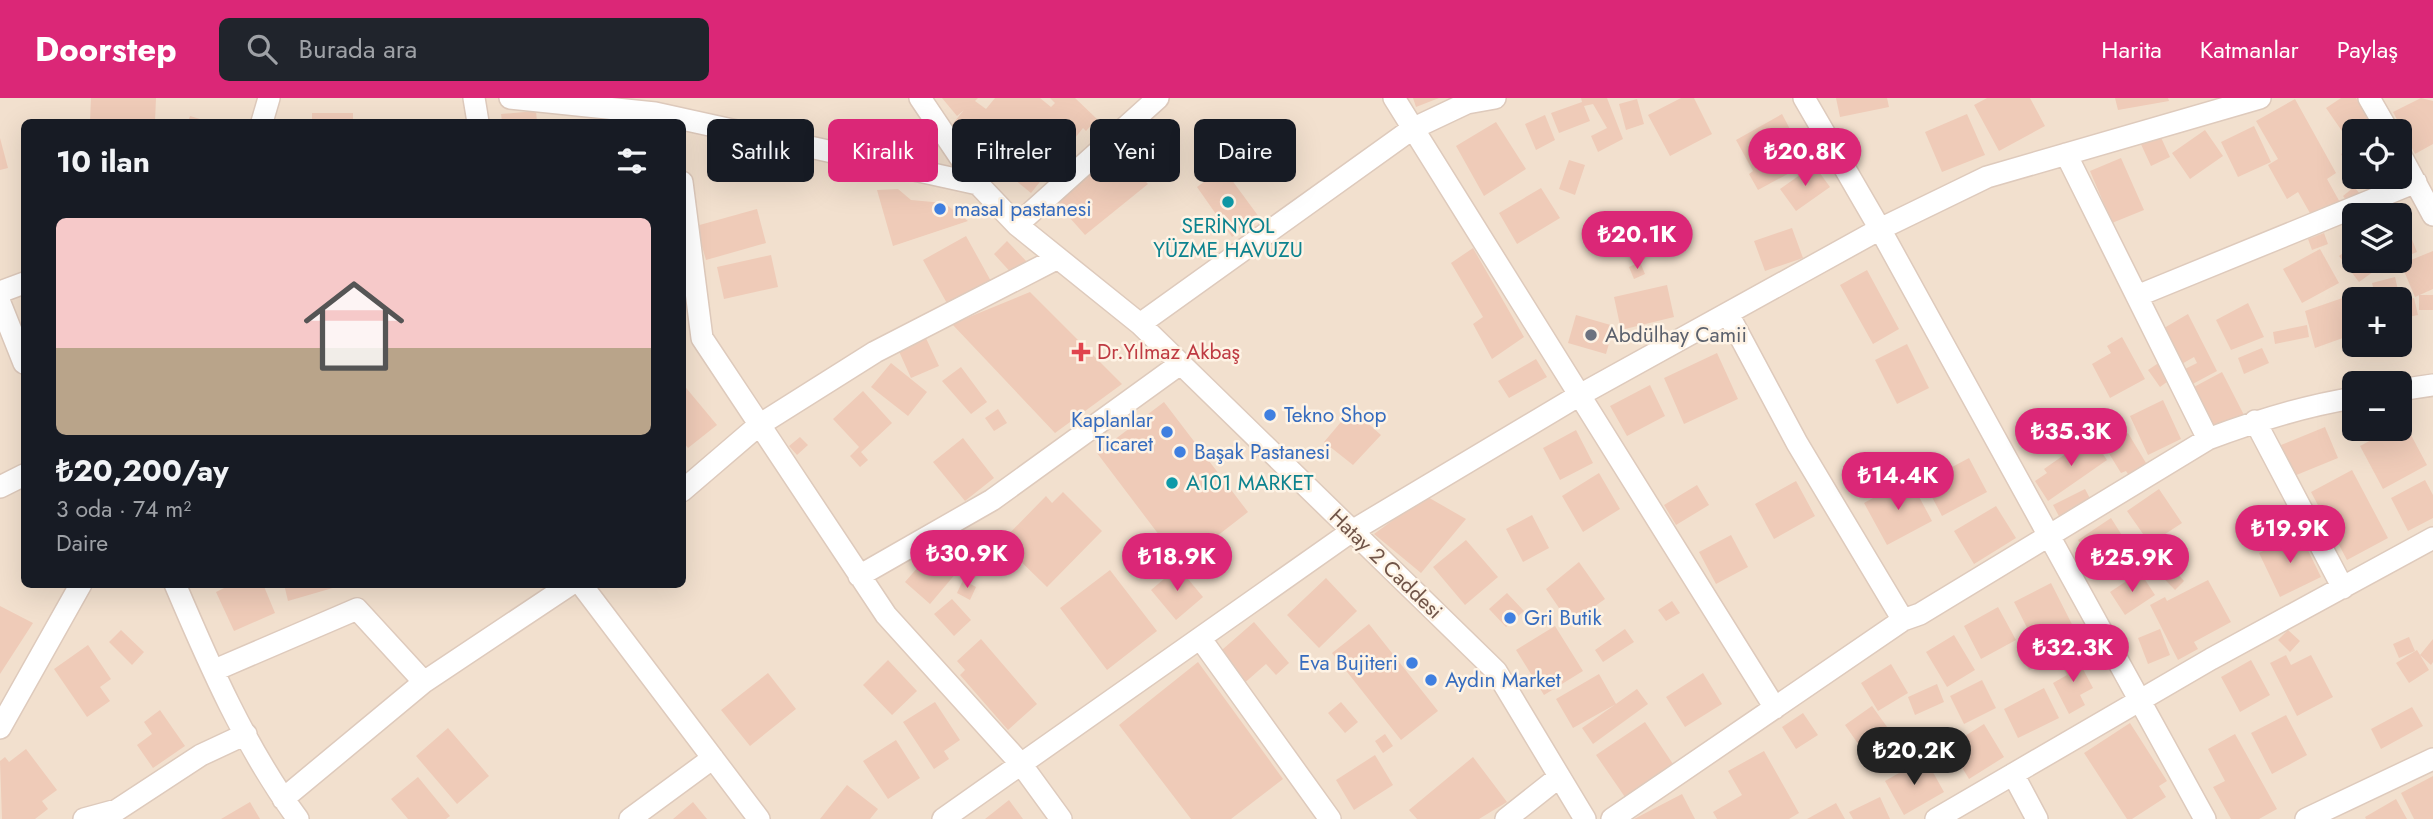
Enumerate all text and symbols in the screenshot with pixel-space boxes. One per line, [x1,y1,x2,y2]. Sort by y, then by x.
search box [219,18,709,81]
text: Doorstep [35,26,177,73]
icon: search [243,30,281,68]
text: Burada ara [299,30,417,68]
text: Harita [2101,32,2162,67]
text: Katmanlar [2200,32,2299,67]
text: Paylaş [2337,32,2398,67]
chip: Satılık [707,119,814,182]
chip: Kiralık [828,119,938,182]
chip: Filtreler [952,119,1076,182]
chip: Yeni [1090,119,1180,182]
chip: Daire [1194,119,1296,182]
map controls [2342,119,2412,441]
button: locate [2342,119,2412,189]
pin: ₺20.8K [1748,129,1862,188]
text: ₺20.8K [1764,134,1846,168]
text: 10 ilan [56,140,150,183]
icon: filters [613,142,651,180]
place label: masal pastanesi [954,194,1092,224]
marker: SERİNYOL YÜZME HAVUZU [1220,194,1236,210]
marker: masal pastanesi [932,201,948,217]
button: layers [2342,203,2412,273]
place label: SERİNYOL YÜZME HAVUZU [1153,211,1303,265]
pin: ₺20.1K [1580,212,1694,271]
text: ₺20.1K [1598,217,1676,251]
icon: home [291,263,417,389]
button: + [2342,287,2412,357]
place label: Abdülhay Camii [1605,320,1747,350]
marker: Abdülhay Camii [1583,327,1599,343]
place label: Dr.Yılmaz Akbaş [1097,337,1240,367]
marker: Dr.Yılmaz Akbaş [1071,342,1091,362]
button: − [2342,371,2412,441]
place label: Tekno Shop [1284,400,1387,430]
place label: Kaplanlar Ticaret [1071,405,1154,459]
marker: Tekno Shop [1262,407,1278,423]
pin: ₺35.3K [2014,408,2128,468]
text: ₺35.3K [2031,414,2111,448]
marker: Kaplanlar Ticaret [1159,424,1175,440]
place label: Başak Pastanesi [1194,437,1330,467]
marker: Başak Pastanesi [1172,444,1188,460]
text: ₺20,200/ay [56,449,229,492]
pin: ₺14.4K [1841,452,1955,512]
text: ₺14.4K [1858,458,1938,492]
place label: A101 MARKET [1186,468,1314,498]
marker: A101 MARKET [1164,475,1180,491]
text: 3 oda · 74 m² [56,492,191,526]
street label: Hatay 2 Caddesi [1323,502,1449,626]
pin: ₺19.9K [2233,505,2347,565]
text: ₺19.9K [2251,511,2329,545]
text: Daire [56,526,108,560]
pin: ₺30.9K [910,531,1024,590]
pin: ₺18.9K [1120,533,1234,593]
pin: ₺25.9K [2075,534,2189,594]
text: ₺30.9K [926,536,1008,570]
text: ₺18.9K [1138,539,1216,573]
text: ₺25.9K [2091,540,2173,574]
place label: Gri Butik [1524,603,1602,633]
marker: Gri Butik [1502,610,1518,626]
pin: ₺32.3K [2016,624,2130,684]
text: ₺32.3K [2033,630,2113,664]
place label: Eva Bujiteri [1299,648,1398,678]
marker: Eva Bujiteri [1404,655,1420,671]
place label: Aydın Market [1445,665,1561,695]
marker: Aydın Market [1423,672,1439,688]
pin: ₺20.2K [1857,728,1971,787]
text: ₺20.2K [1873,733,1955,767]

